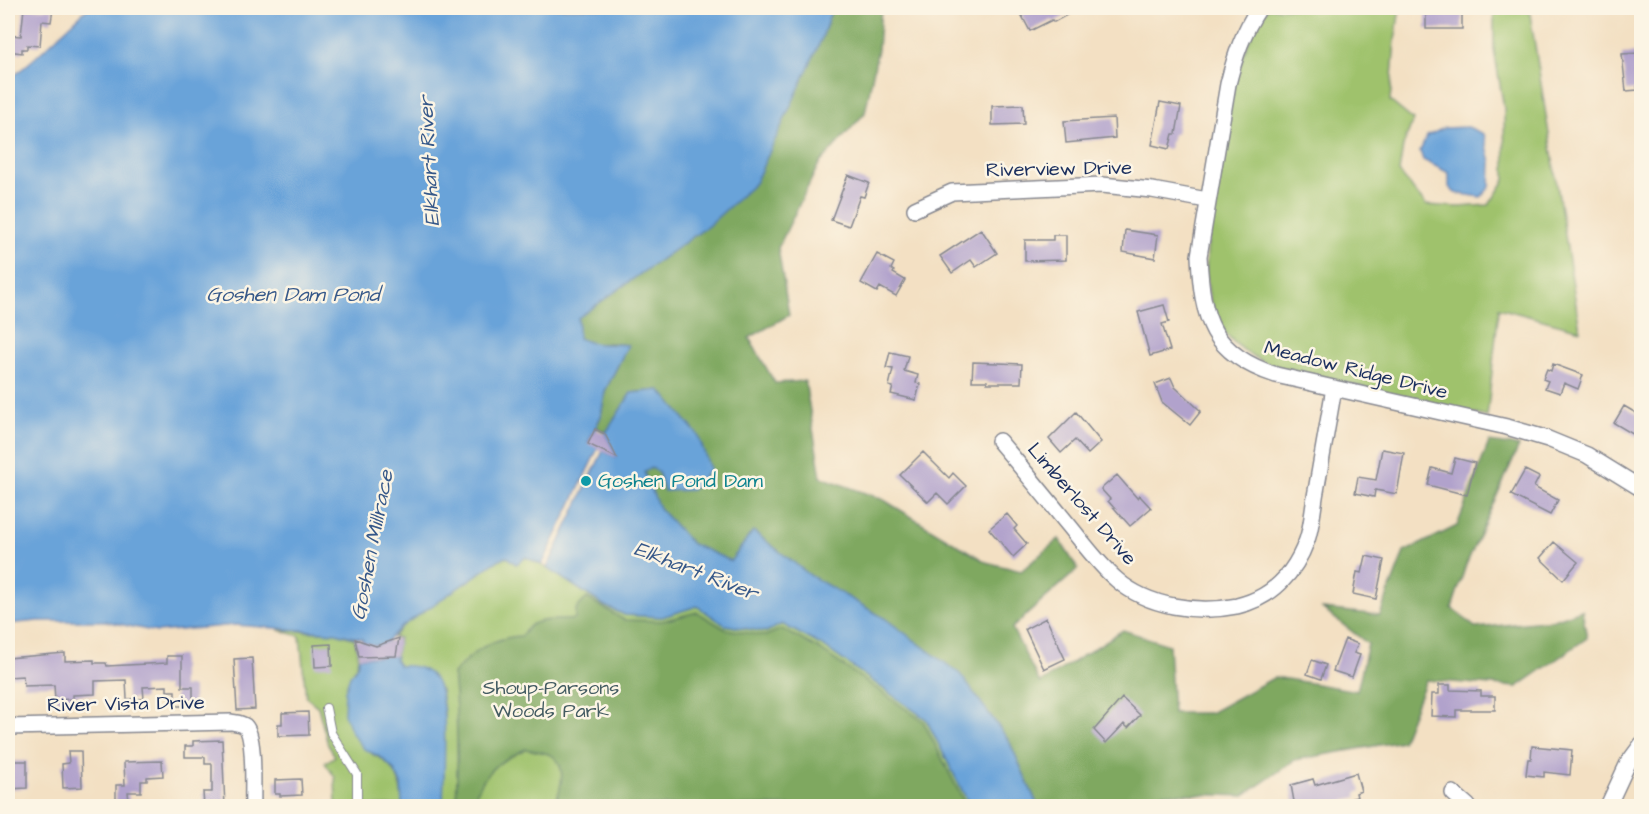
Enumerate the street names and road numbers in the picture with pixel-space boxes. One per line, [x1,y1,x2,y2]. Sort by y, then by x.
street label: Riverview Drive [986,154,1132,184]
street label: Meadow Ridge Drive [1261,334,1451,407]
street label: Limberlost Drive [1021,437,1143,572]
street label: River Vista Drive [47,689,205,719]

